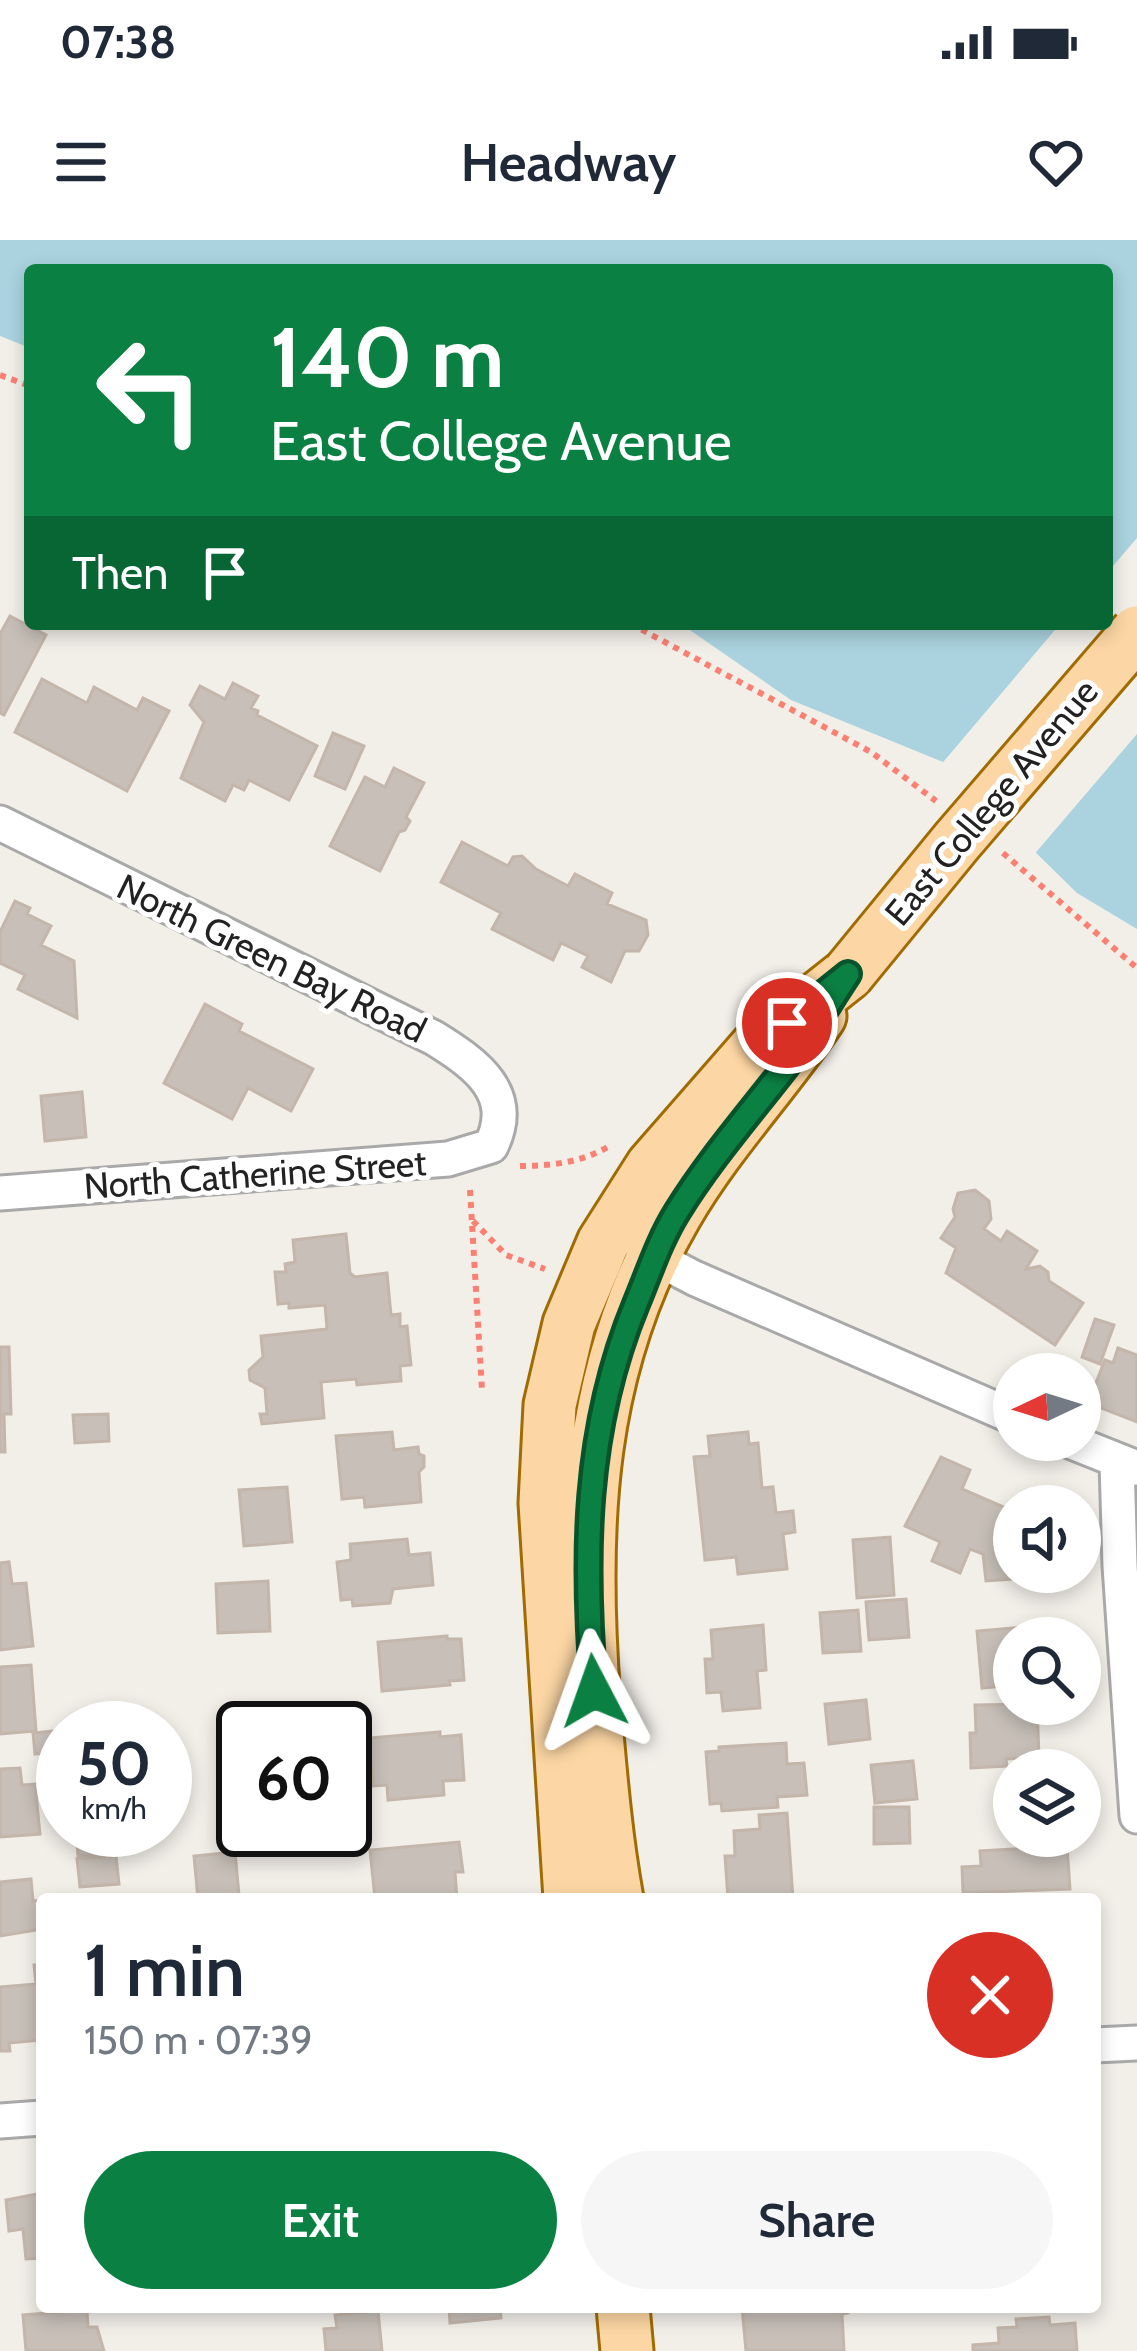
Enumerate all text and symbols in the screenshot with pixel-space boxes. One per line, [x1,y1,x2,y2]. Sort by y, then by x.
text: 07:38 [60,15,176,69]
icon: menu [48,129,114,195]
text: Headway [461,129,676,195]
icon: heart [1023,129,1089,195]
text: 140 m [270,306,504,408]
icon: left [72,312,228,468]
text: East College Avenue [270,408,732,474]
icon: arrive [192,540,258,606]
text: Then [72,546,168,600]
street label: East College Avenue [875,670,1107,934]
street label: North Green Bay Road [110,864,434,1052]
pin [736,972,838,1074]
icon: arrive [754,990,820,1056]
street label: North Catherine Street [82,1140,428,1208]
north arrow [993,1353,1101,1461]
map controls [993,1353,1101,1857]
button: sound [993,1485,1101,1593]
button: search [993,1617,1101,1725]
position arrow [531,1628,657,1754]
speed limit sign: 60 [216,1701,372,1857]
text: 50 [77,1727,151,1800]
button: layers [993,1749,1101,1857]
text: km/h [81,1790,147,1827]
text: 1 min [84,1927,245,2014]
button: close [927,1932,1053,2058]
text: 150 m · 07:39 [84,2016,313,2064]
button: Exit [84,2151,557,2289]
button: Share [581,2151,1053,2289]

